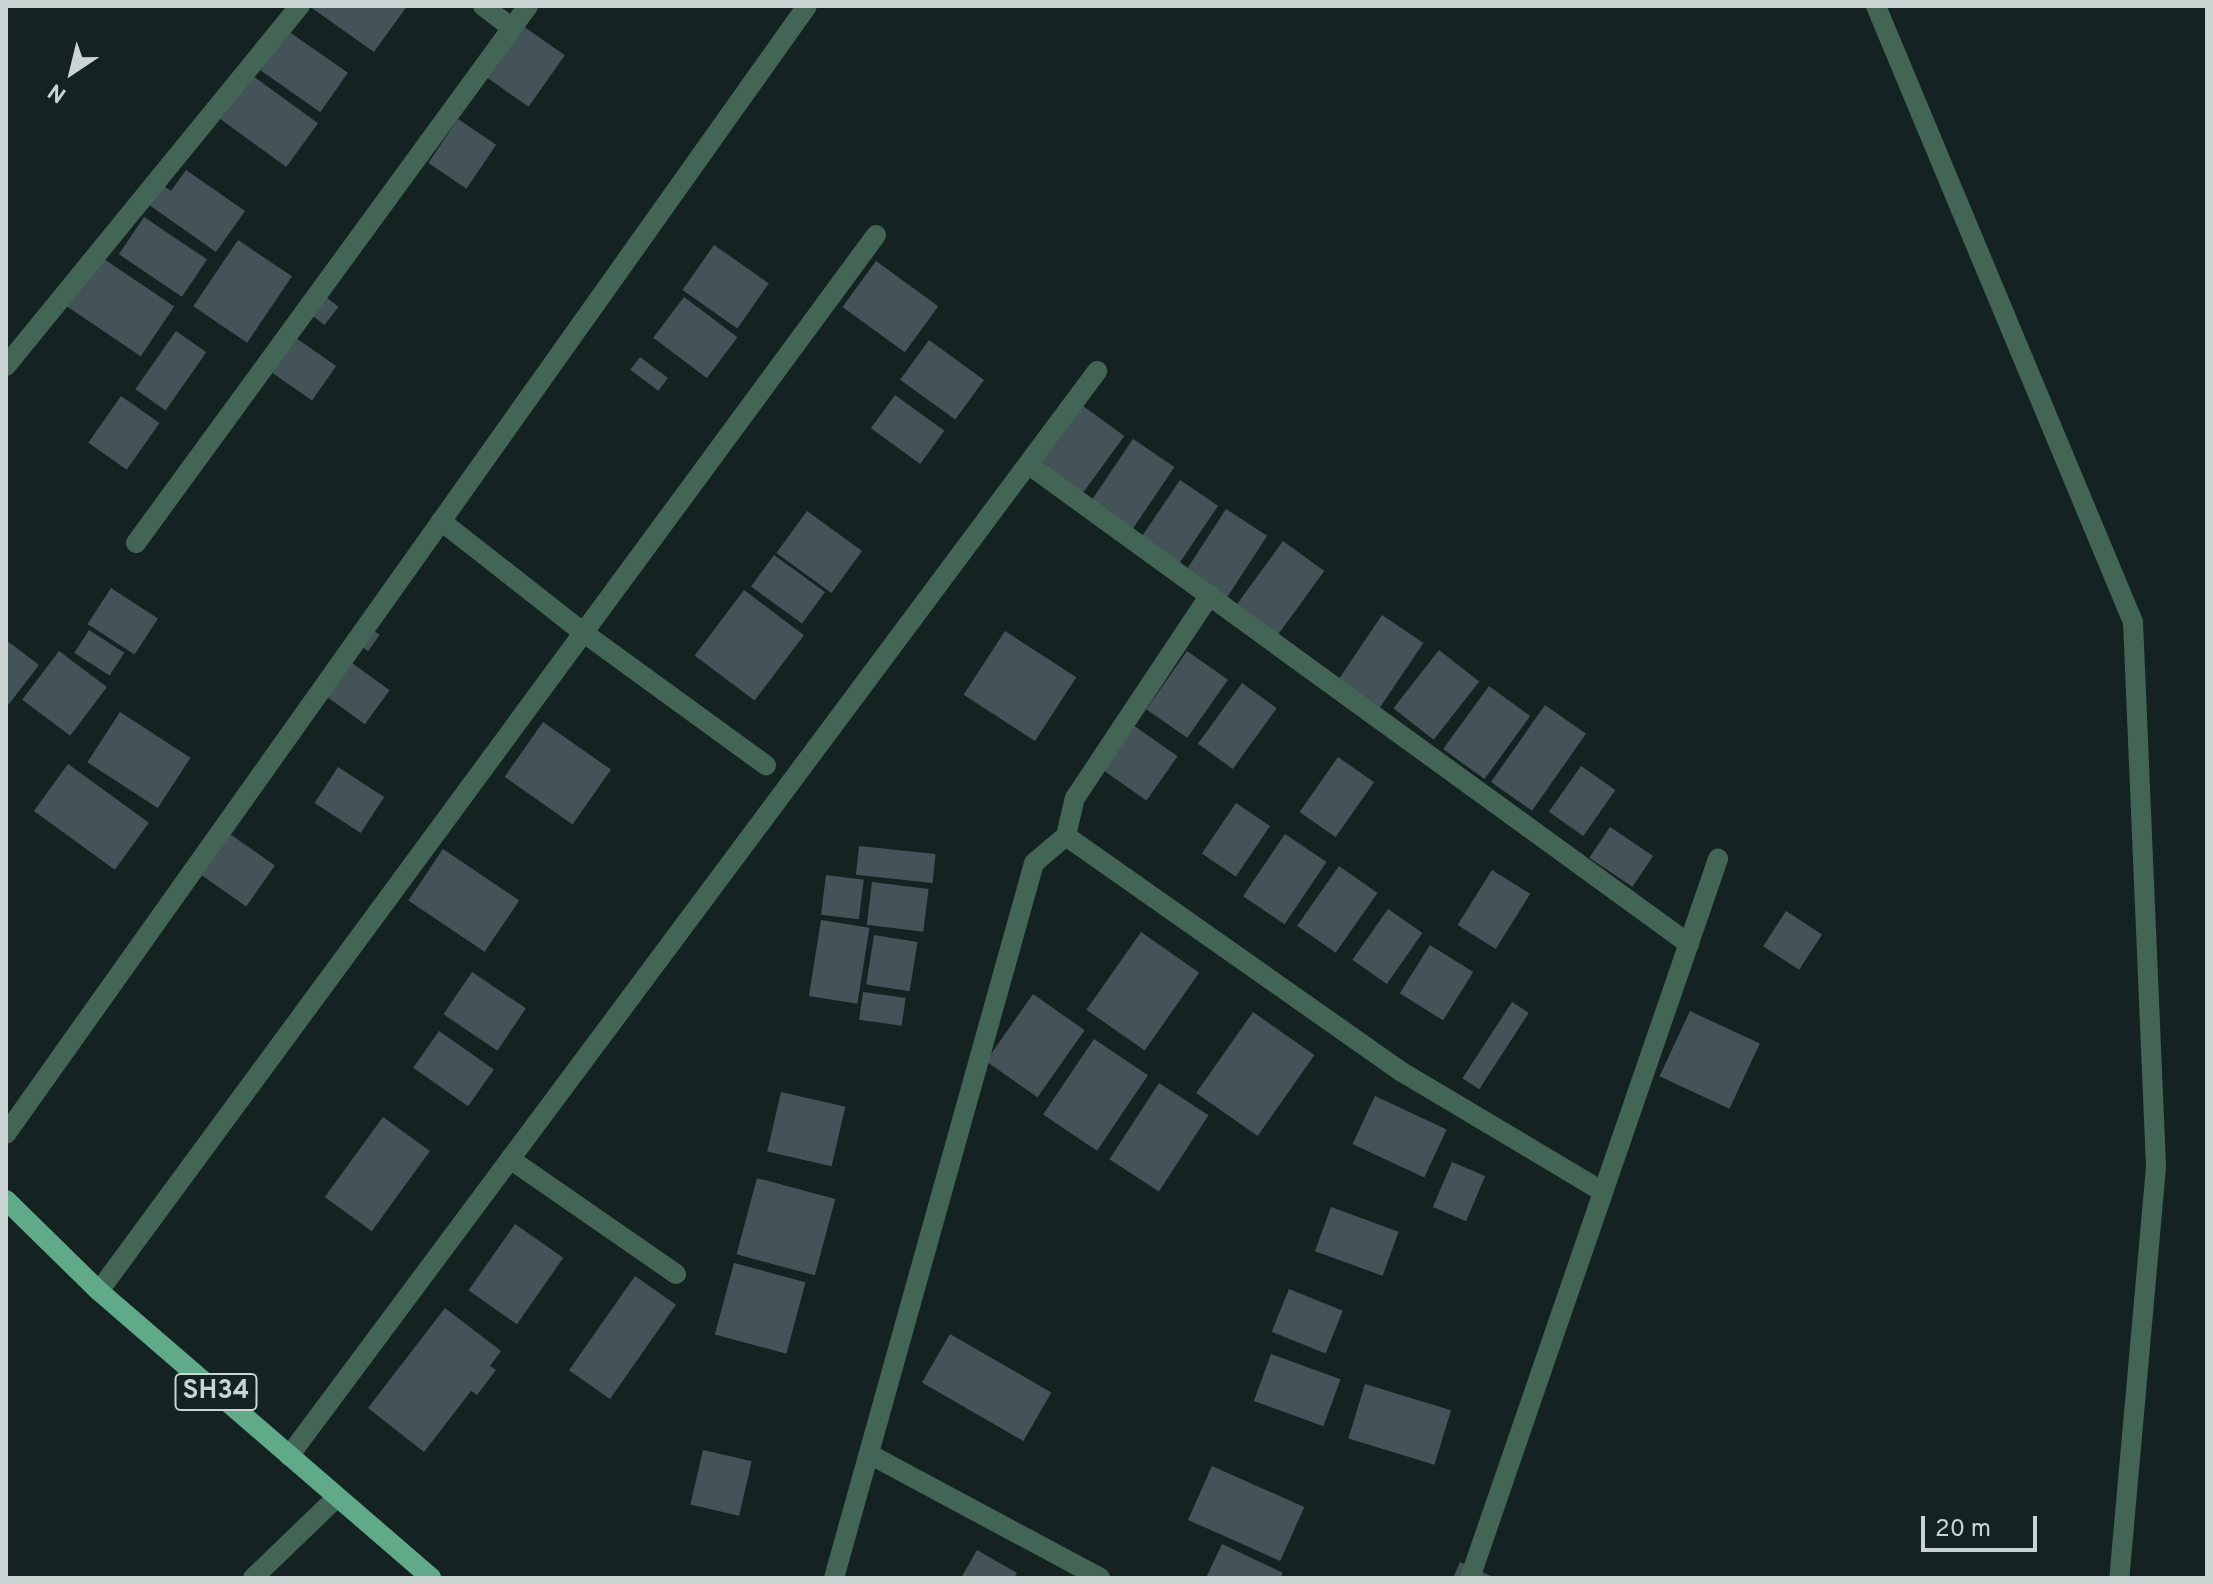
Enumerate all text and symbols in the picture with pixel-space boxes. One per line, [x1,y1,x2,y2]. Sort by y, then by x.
north arrow [32,32,112,112]
text: N [44,76,72,108]
road number: SH34 [174,1370,258,1414]
scale bar [1925,1500,2041,1550]
text: 20 m [1935,1515,1991,1545]

